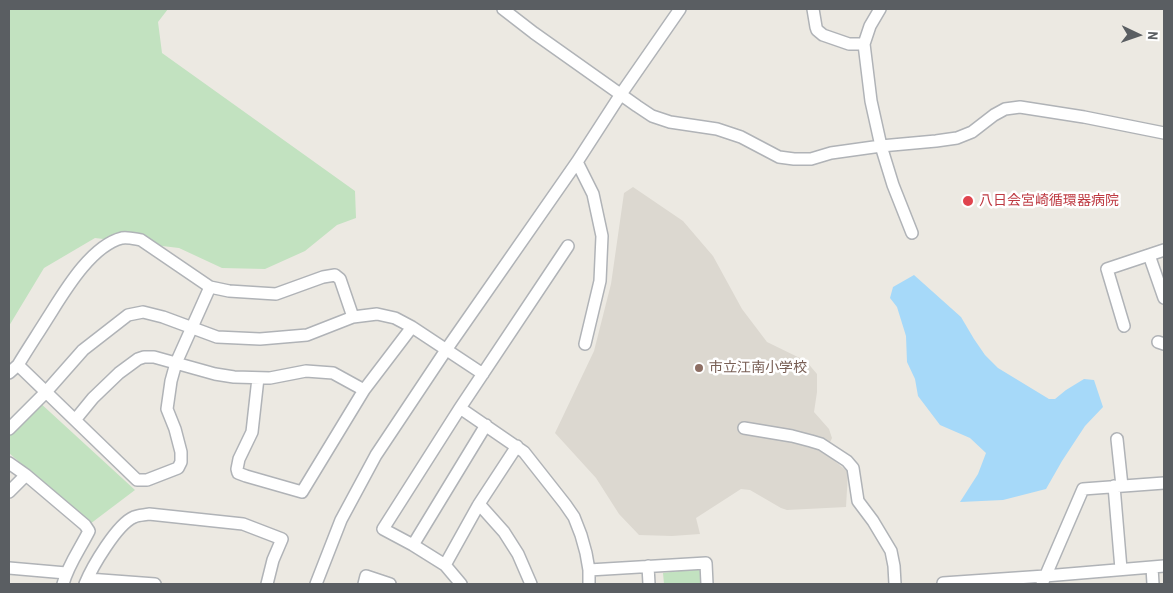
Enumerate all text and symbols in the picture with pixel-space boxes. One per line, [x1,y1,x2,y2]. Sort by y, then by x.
north arrow [1113,10,1163,60]
text: N [1144,31,1162,40]
place label: 八日会宮崎循環器病院 [979,193,1119,209]
marker: 八日会宮崎循環器病院 [961,194,975,208]
place label: 市立江南小学校 [709,360,807,376]
marker: 市立江南小学校 [693,362,705,374]

